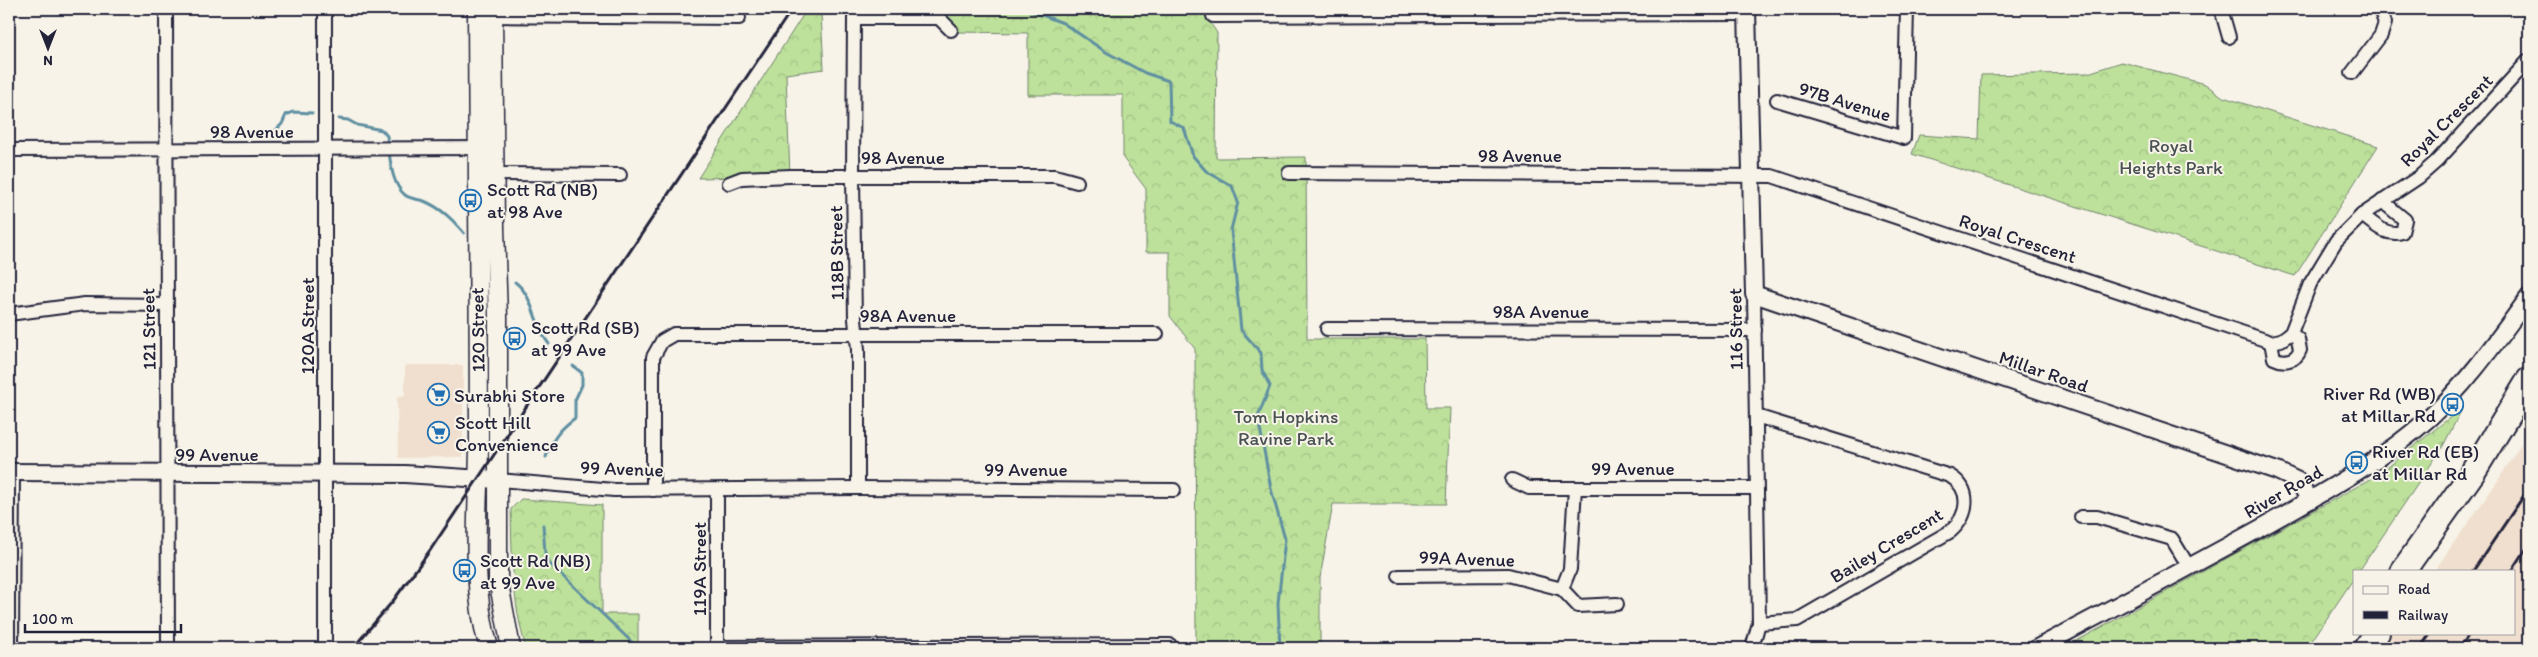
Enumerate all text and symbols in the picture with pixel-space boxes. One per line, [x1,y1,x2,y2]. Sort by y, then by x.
north arrow [22,22,72,72]
text: N [43,52,53,69]
street label: Royal Crescent [2395,69,2498,172]
street label: 97B Avenue [1796,77,1894,126]
street label: 98 Avenue [210,120,294,143]
park label: Royal Heights Park [2119,134,2223,179]
street label: 98 Avenue [1478,144,1562,167]
street label: 98 Avenue [861,146,945,169]
place label: Scott Rd (NB) at 98 Ave [487,178,598,223]
bus stop icon: Scott Rd (NB) at 98 Ave [459,188,483,212]
street label: 118B Street [824,205,849,301]
street label: Royal Crescent [1956,209,2079,268]
street label: 120A Street [296,277,319,375]
street label: 120 Street [465,287,490,373]
street label: 121 Street [136,288,161,370]
street label: 116 Street [1723,288,1748,370]
street label: 98A Avenue [1493,300,1589,323]
street label: 98A Avenue [860,304,956,327]
place label: Scott Rd (SB) at 99 Ave [531,316,640,361]
bus stop icon: Scott Rd (SB) at 99 Ave [503,326,527,350]
street label: Millar Road [1996,345,2092,398]
place label: River Rd (WB) at Millar Rd [2323,382,2436,427]
supermarket icon: Surabhi Store [426,383,450,407]
place label: Surabhi Store [454,384,565,407]
bus stop icon: River Rd (WB) at Millar Rd [2440,392,2464,416]
park label: Tom Hopkins Ravine Park [1234,405,1338,450]
place label: Scott Hill Convenience [455,411,559,456]
supermarket icon: Scott Hill Convenience [427,421,451,445]
place label: River Rd (EB) at Millar Rd [2372,440,2479,485]
street label: 99 Avenue [175,443,259,466]
bus stop icon: River Rd (EB) at Millar Rd [2344,450,2368,474]
street label: 99 Avenue [580,456,664,481]
street label: 99 Avenue [1591,457,1675,480]
street label: 99 Avenue [984,458,1068,481]
street label: River Road [2240,459,2327,523]
street label: Bailey Crescent [1826,503,1947,588]
street label: 119A Street [688,522,711,616]
street label: 99A Avenue [1419,545,1515,572]
place label: Scott Rd (NB) at 99 Ave [480,549,591,594]
bus stop icon: Scott Rd (NB) at 99 Ave [452,559,476,583]
legend [2353,570,2516,634]
text: Road [2398,580,2431,598]
scale bar [25,602,181,634]
text: Railway [2398,606,2448,624]
text: 100 m [32,610,74,628]

